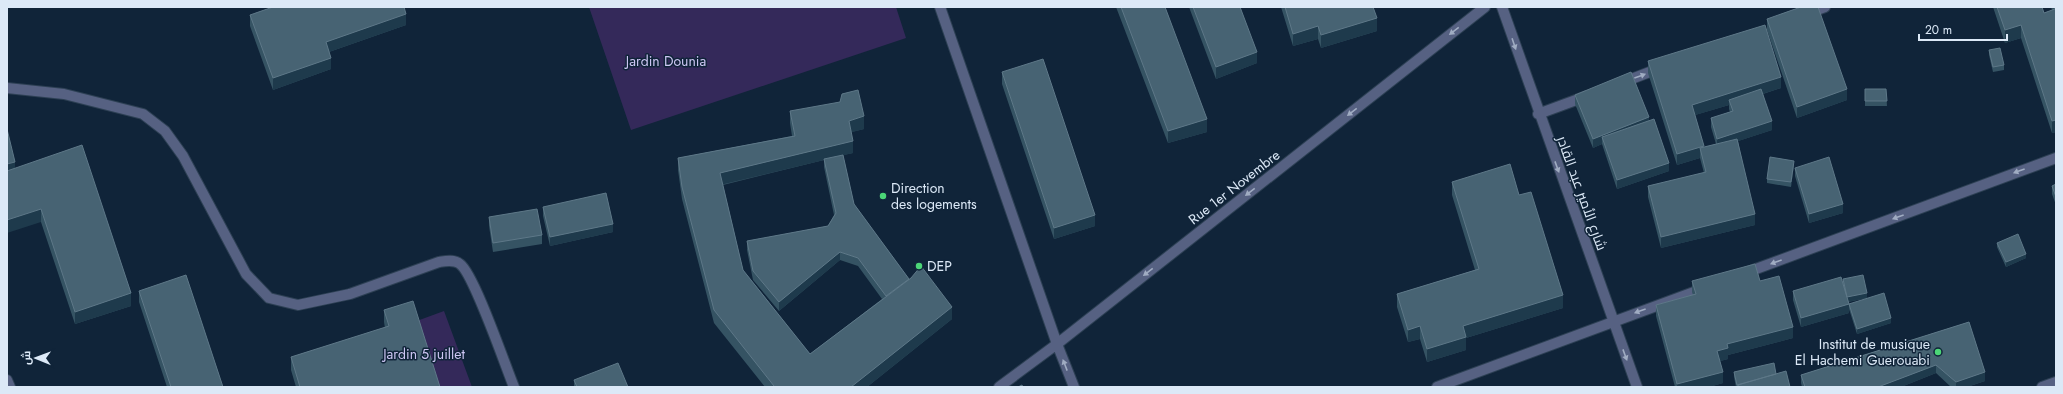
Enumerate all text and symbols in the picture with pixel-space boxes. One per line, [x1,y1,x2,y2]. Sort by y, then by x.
scale bar [1919,16,2007,42]
text: 20 m [1925,21,1952,39]
one-way arrow [1448,27,1459,35]
one-way arrow [1512,38,1518,50]
park label: Jardin Dounia [624,51,706,71]
one-way arrow [1635,72,1647,78]
one-way arrow [1346,107,1357,116]
street label: شارع الأمير عبد القادر [1552,132,1612,253]
street label: Rue 1er Novembre [1184,145,1284,229]
one-way arrow [1555,161,1561,173]
one-way arrow [2013,169,2025,175]
place label: Direction des logements [891,178,977,214]
one-way arrow [1244,188,1255,196]
marker: Direction des logements [878,191,888,201]
one-way arrow [1891,214,1903,220]
place label: DEP [927,256,952,276]
one-way arrow [1769,259,1781,265]
marker: DEP [914,261,924,271]
one-way arrow [1142,268,1153,277]
one-way arrow [1634,309,1646,315]
place label: Institut de musique El Hachemi Guerouabi [1795,334,1930,370]
north arrow [16,338,56,378]
park label: Jardin 5 juillet [381,344,465,364]
marker: Institut de musique El Hachemi Guerouabi [1933,347,1943,357]
one-way arrow [1623,349,1629,361]
text: ش [18,351,34,365]
one-way arrow [1062,359,1068,371]

